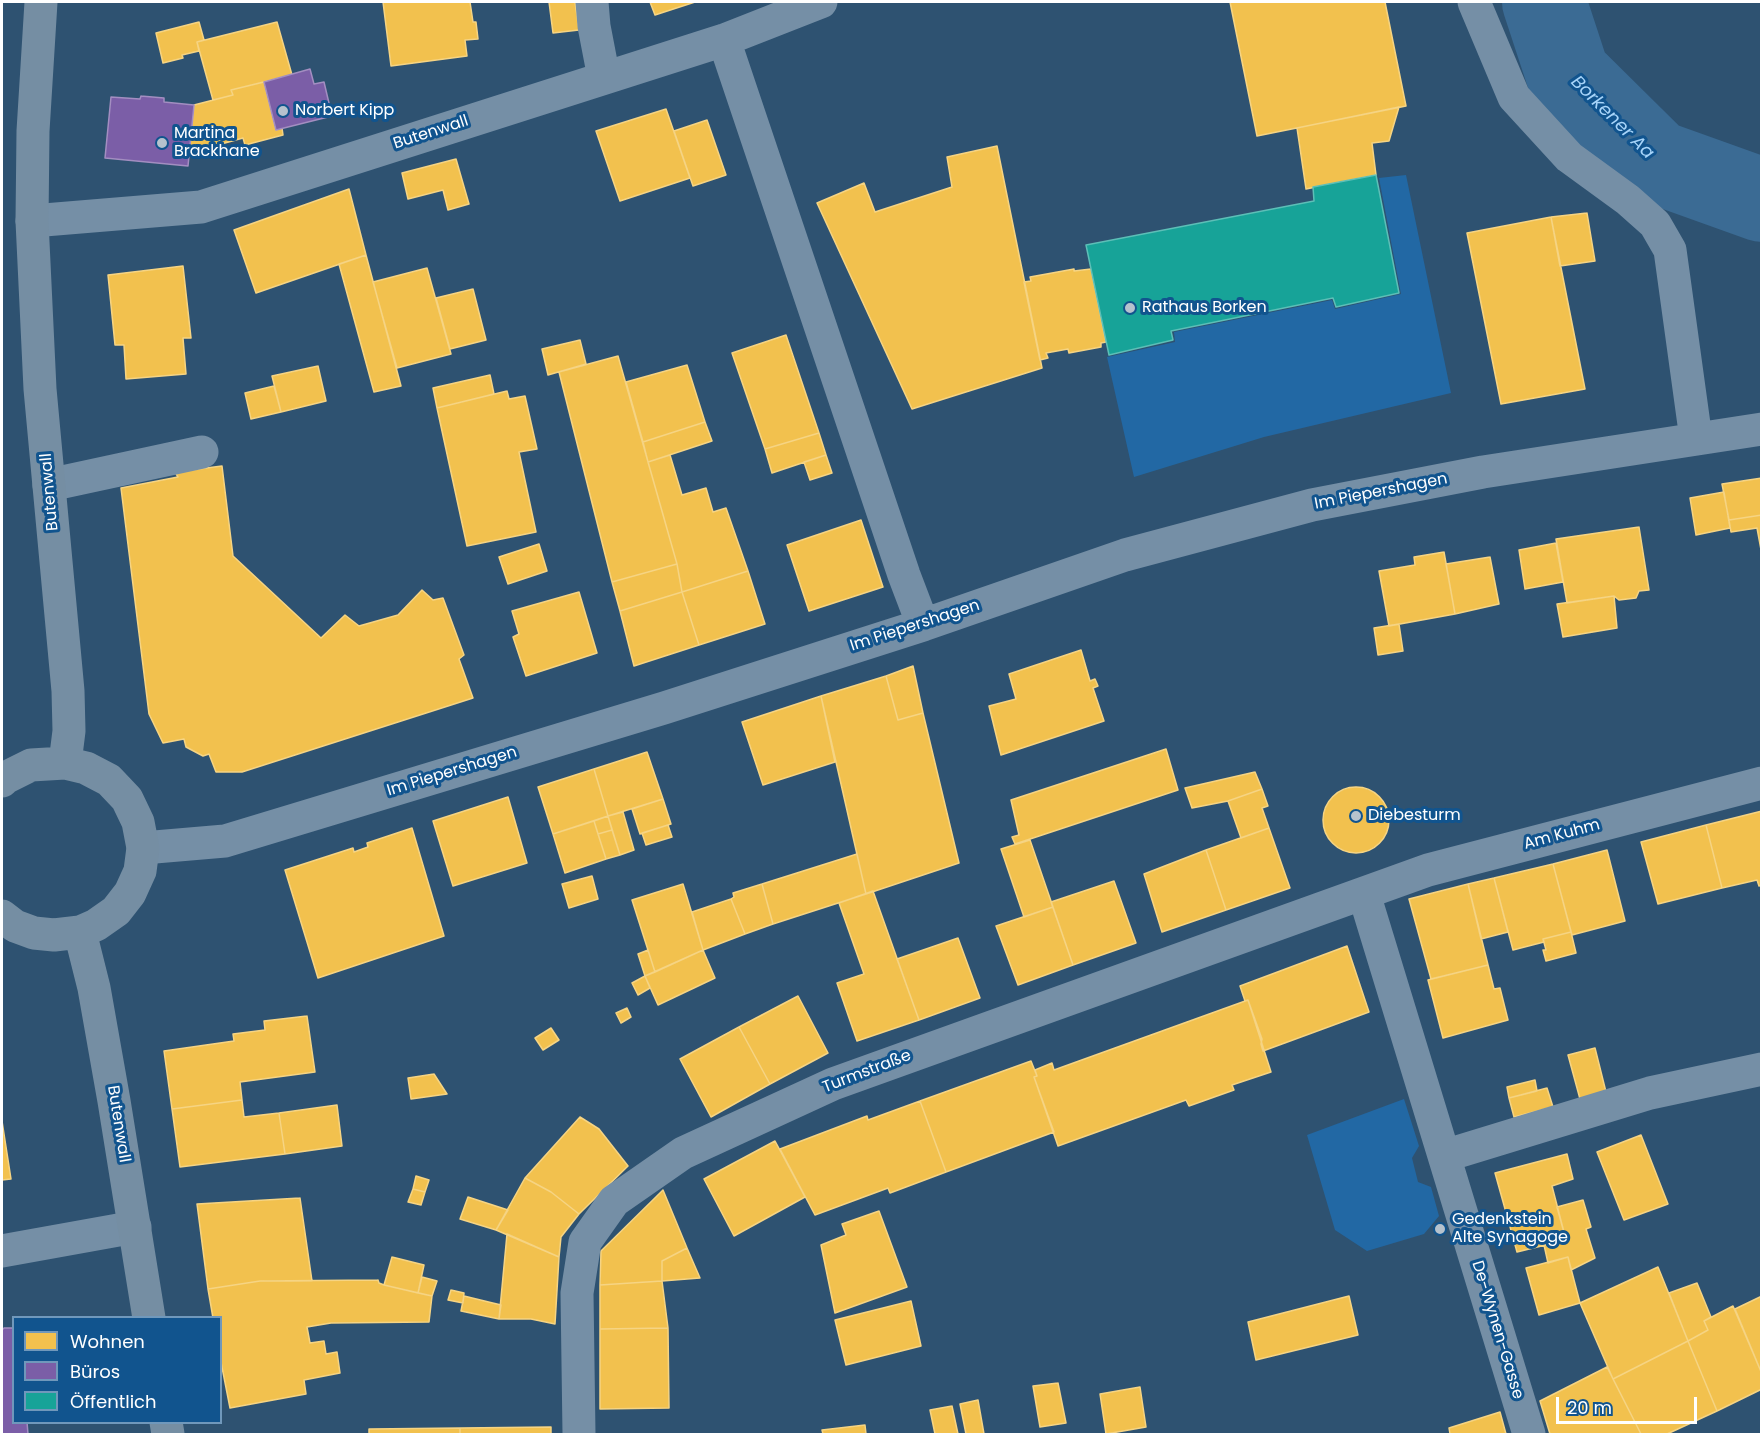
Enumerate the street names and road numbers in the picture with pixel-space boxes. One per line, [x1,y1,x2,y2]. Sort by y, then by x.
street label: Butenwall [391,112,471,154]
street label: Butenwall [37,452,63,532]
street label: Im Piepershagen [1313,470,1449,514]
street label: Im Piepershagen [848,596,982,656]
street label: Im Piepershagen [385,743,519,801]
street label: Am Kuhm [1522,816,1602,854]
street label: Turmstraße [820,1046,914,1098]
street label: Butenwall [102,1084,134,1164]
street label: De-Wynen-Gasse [1467,1258,1527,1402]

